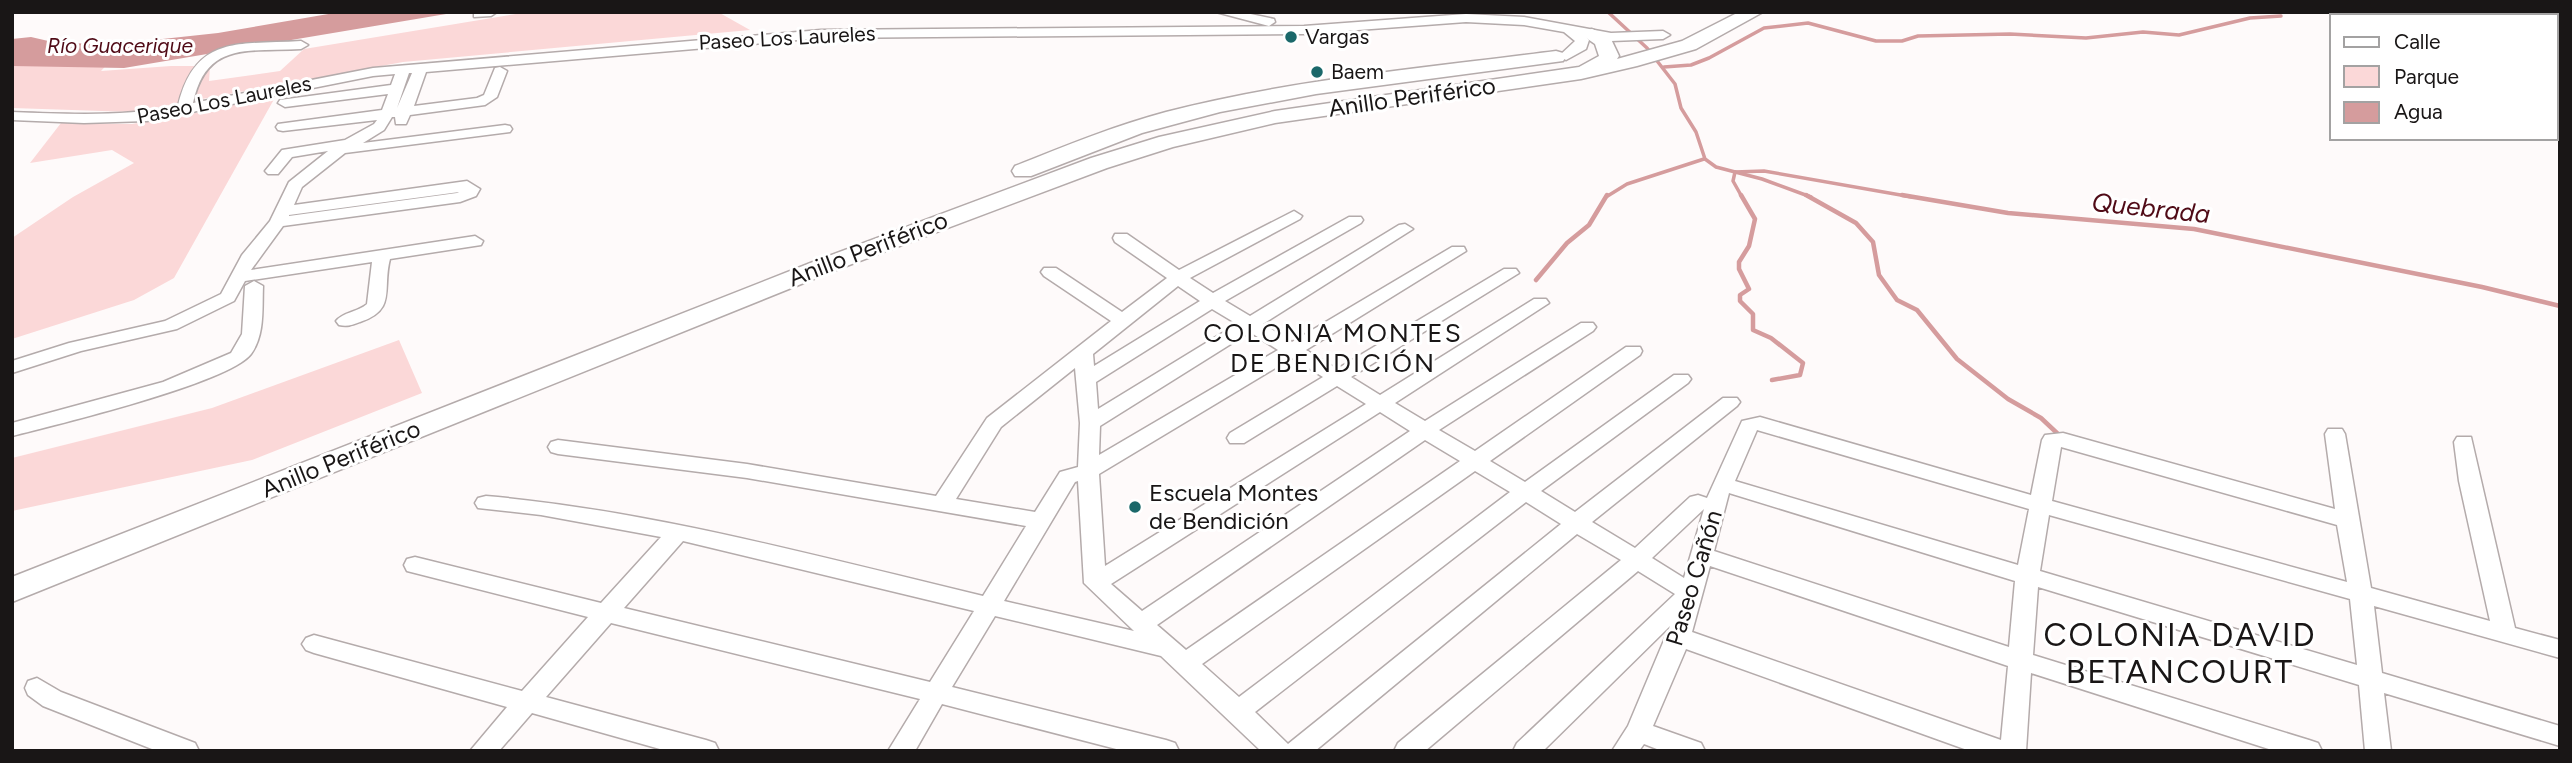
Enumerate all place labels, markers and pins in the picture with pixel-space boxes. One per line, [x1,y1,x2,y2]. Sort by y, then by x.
place label: Vargas [1305,24,1369,49]
marker: Vargas [1283,29,1299,45]
place label: Baem [1331,59,1384,84]
marker: Baem [1309,64,1325,80]
place label: Escuela Montes de Bendición [1149,478,1318,535]
marker: Escuela Montes de Bendición [1127,499,1143,515]

